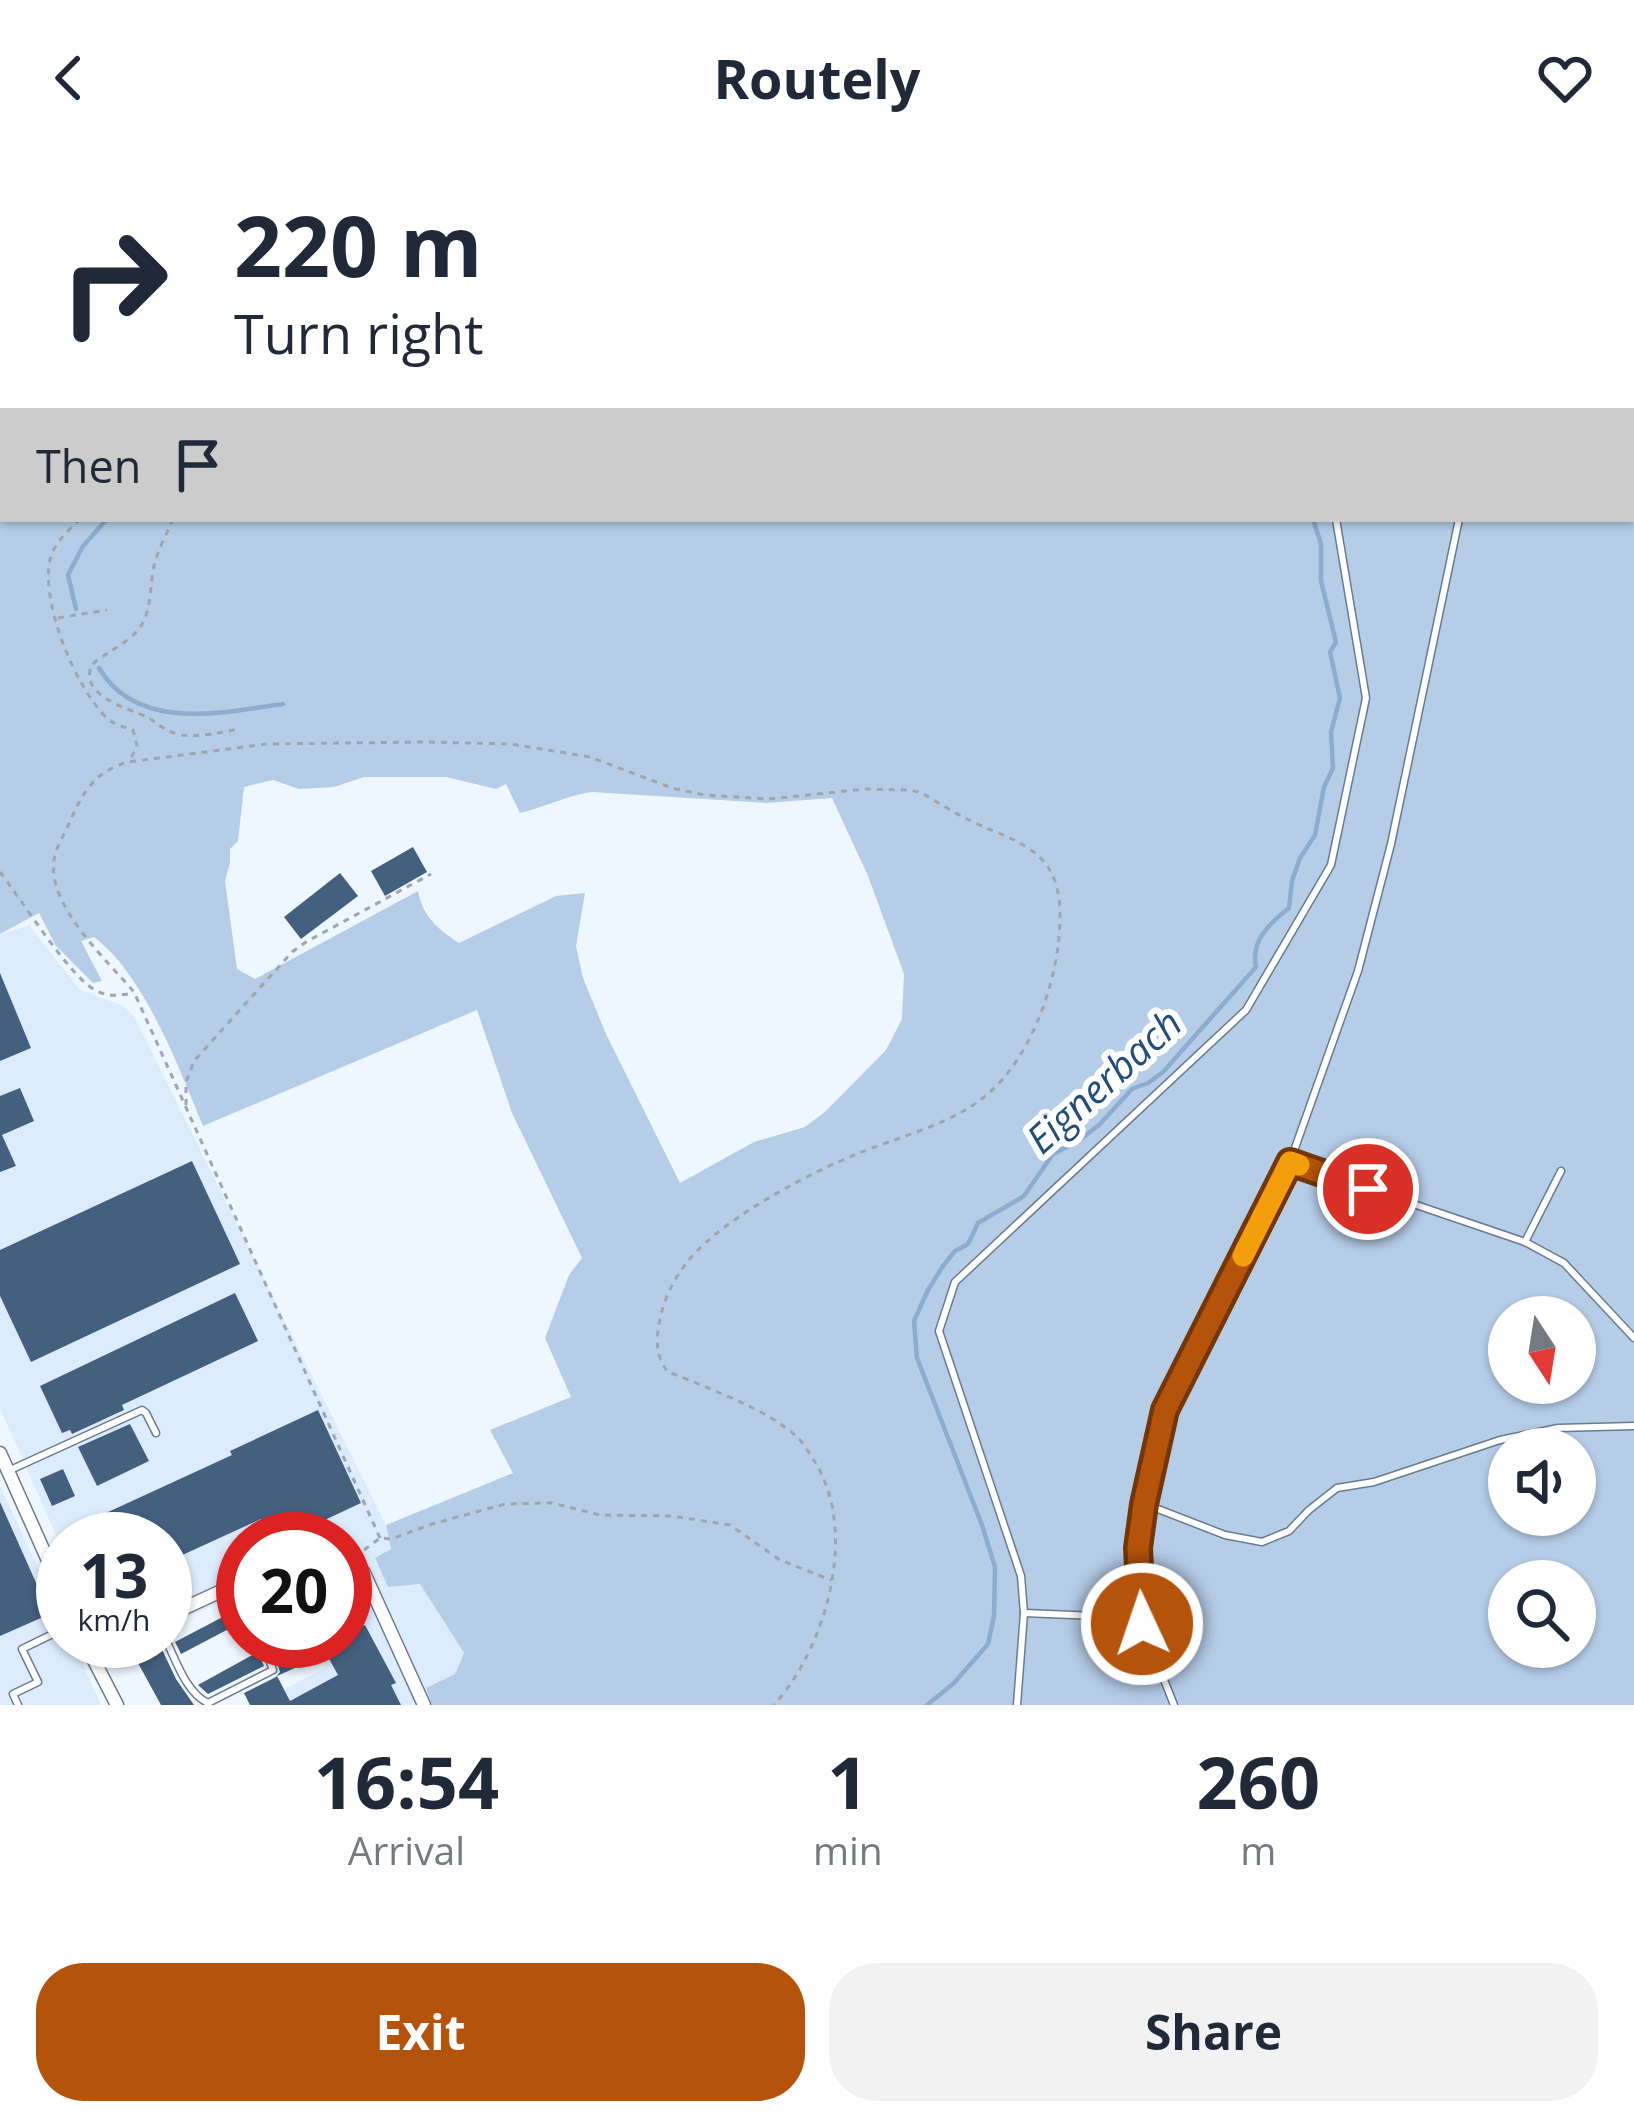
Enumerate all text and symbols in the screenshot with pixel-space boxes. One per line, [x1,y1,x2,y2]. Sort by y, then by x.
text: Routely [713,41,921,115]
icon: back [36,45,102,111]
icon: heart [1532,45,1598,111]
text: 220 m [234,187,482,302]
icon: right [36,204,192,360]
text: Turn right [234,296,483,370]
icon: arrive [165,432,231,498]
text: Then [36,435,141,496]
water label: Eignerbach [1014,996,1192,1164]
pin [1317,1138,1419,1240]
icon: arrive [1335,1156,1401,1222]
north arrow [1488,1296,1596,1404]
map controls [1488,1296,1596,1668]
button: sound [1488,1428,1596,1536]
speed limit sign: 20 [216,1512,372,1668]
text: 13 [80,1534,148,1616]
button: search [1488,1560,1596,1668]
position arrow [1079,1561,1205,1687]
text: km/h [78,1599,150,1640]
text: 16:54 [314,1732,499,1830]
text: 1 [827,1732,868,1830]
text: 260 [1197,1732,1320,1830]
text: Arrival [348,1823,465,1876]
text: min [813,1823,883,1876]
text: m [1240,1823,1276,1876]
button: Exit [36,1963,805,2101]
button: Share [829,1963,1598,2101]

